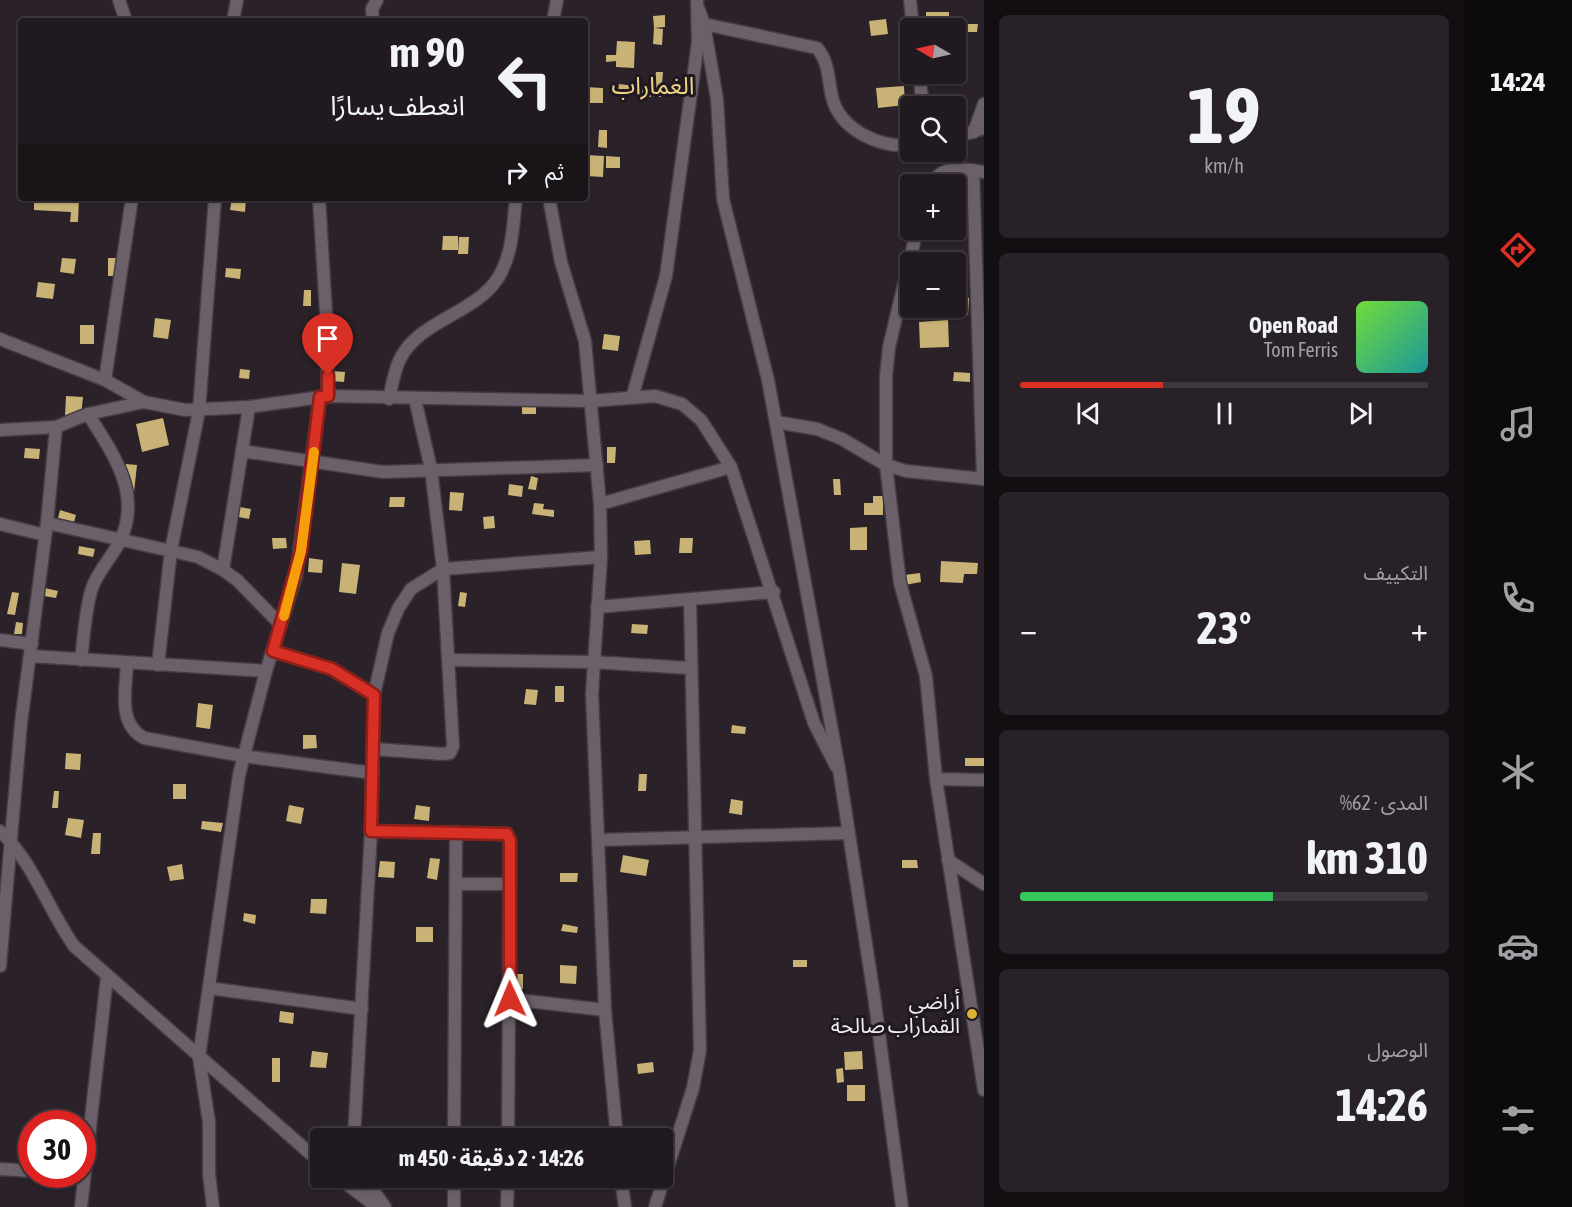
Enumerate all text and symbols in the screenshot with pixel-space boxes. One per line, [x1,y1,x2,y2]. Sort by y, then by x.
north arrow [900,18,966,84]
map controls [900,18,966,318]
text: 90 m [390,28,465,76]
icon: left [486,42,564,120]
text: 14:24 [1490,66,1546,97]
text: 19 [1187,70,1261,160]
district label: الغماراب [611,72,695,100]
text: انعطف يسارًا [330,90,465,121]
button: search [900,96,966,162]
text: km/h [1204,154,1244,177]
icon: right [500,156,533,189]
text: ثم [545,159,564,185]
button: + [900,174,966,240]
icon: directions [1497,229,1539,271]
button: − [900,252,966,318]
text: Open Road [1249,312,1338,338]
pin [302,313,353,375]
icon: arrive [311,322,344,355]
text: Tom Ferris [1264,338,1338,361]
icon: previous [1072,397,1105,430]
icon: pause [1208,397,1241,430]
icon: next [1344,397,1377,430]
icon: music [1497,403,1539,445]
text: التكييف [1364,561,1428,584]
icon: phone [1497,577,1539,619]
text: 23° [1197,602,1251,654]
text: − [1020,610,1037,648]
text: + [1411,610,1428,648]
icon: climate [1497,751,1539,793]
text: المدى · 62% [1340,791,1428,814]
text: 310 km [1306,832,1428,884]
icon: car [1497,925,1539,967]
position arrow [478,967,542,1031]
place label: أراضي القماراب صالحة [831,989,960,1038]
marker: أراضي القماراب صالحة [965,1007,979,1021]
text: الوصول [1367,1038,1428,1061]
text: 14:26 [1335,1079,1428,1131]
icon: filters [1497,1099,1539,1141]
speed limit sign: 30 [18,1110,96,1188]
text: 14:26 · 2 دقيقة · 450 m [399,1145,584,1171]

